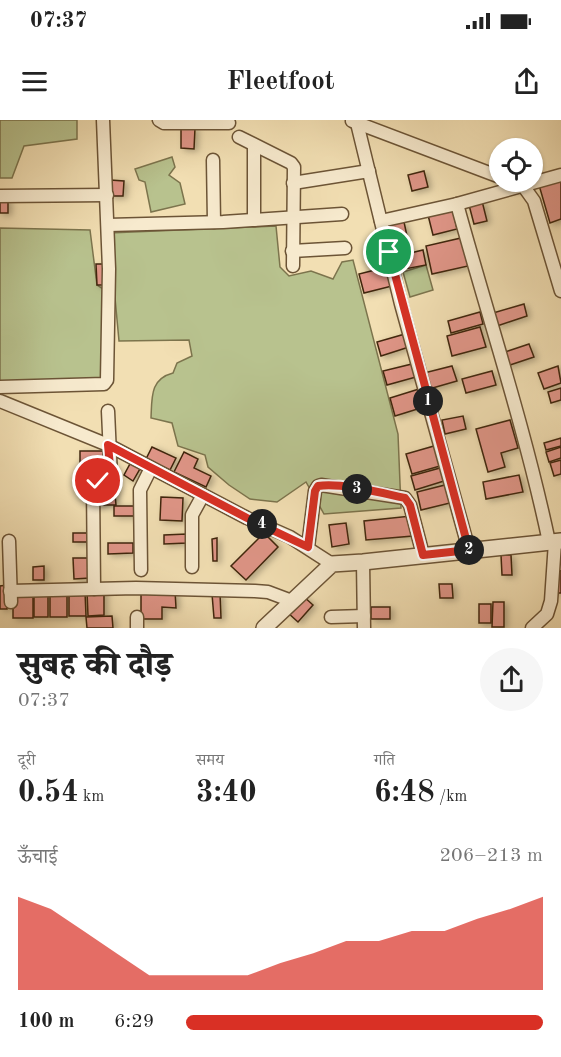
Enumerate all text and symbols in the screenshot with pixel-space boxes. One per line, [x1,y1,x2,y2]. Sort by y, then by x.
text: 07:37 [30,10,87,32]
icon: menu [18,65,51,98]
icon: share [510,65,543,98]
text: Fleetfoot [226,68,335,95]
map controls [489,138,543,192]
button: locate [489,138,543,192]
pin [363,226,414,277]
icon: arrive [372,235,405,268]
pin: 1 [413,386,443,416]
text: 1 [423,393,433,409]
pin [72,455,123,506]
icon: check [81,464,114,497]
pin: 3 [342,474,372,504]
text: 3 [352,481,362,497]
pin: 4 [247,509,277,539]
text: 4 [257,516,267,532]
pin: 2 [454,535,484,565]
text: 2 [464,542,474,558]
button: share [480,648,543,711]
text: सुबह की दौड़ [18,650,172,683]
text: 07:37 [18,691,70,711]
text: दूरी [18,753,35,769]
text: समय [196,753,224,769]
text: गति [374,753,395,769]
text: 0.54 [18,778,79,808]
text: 3:40 [196,778,257,808]
text: 6:48 [374,778,435,808]
text: km [79,789,104,805]
text: /km [435,789,467,805]
text: 206–213 m [440,846,543,866]
text: ऊँचाई [18,848,57,868]
text: 100 m [18,1012,74,1032]
text: 6:29 [114,1012,154,1032]

